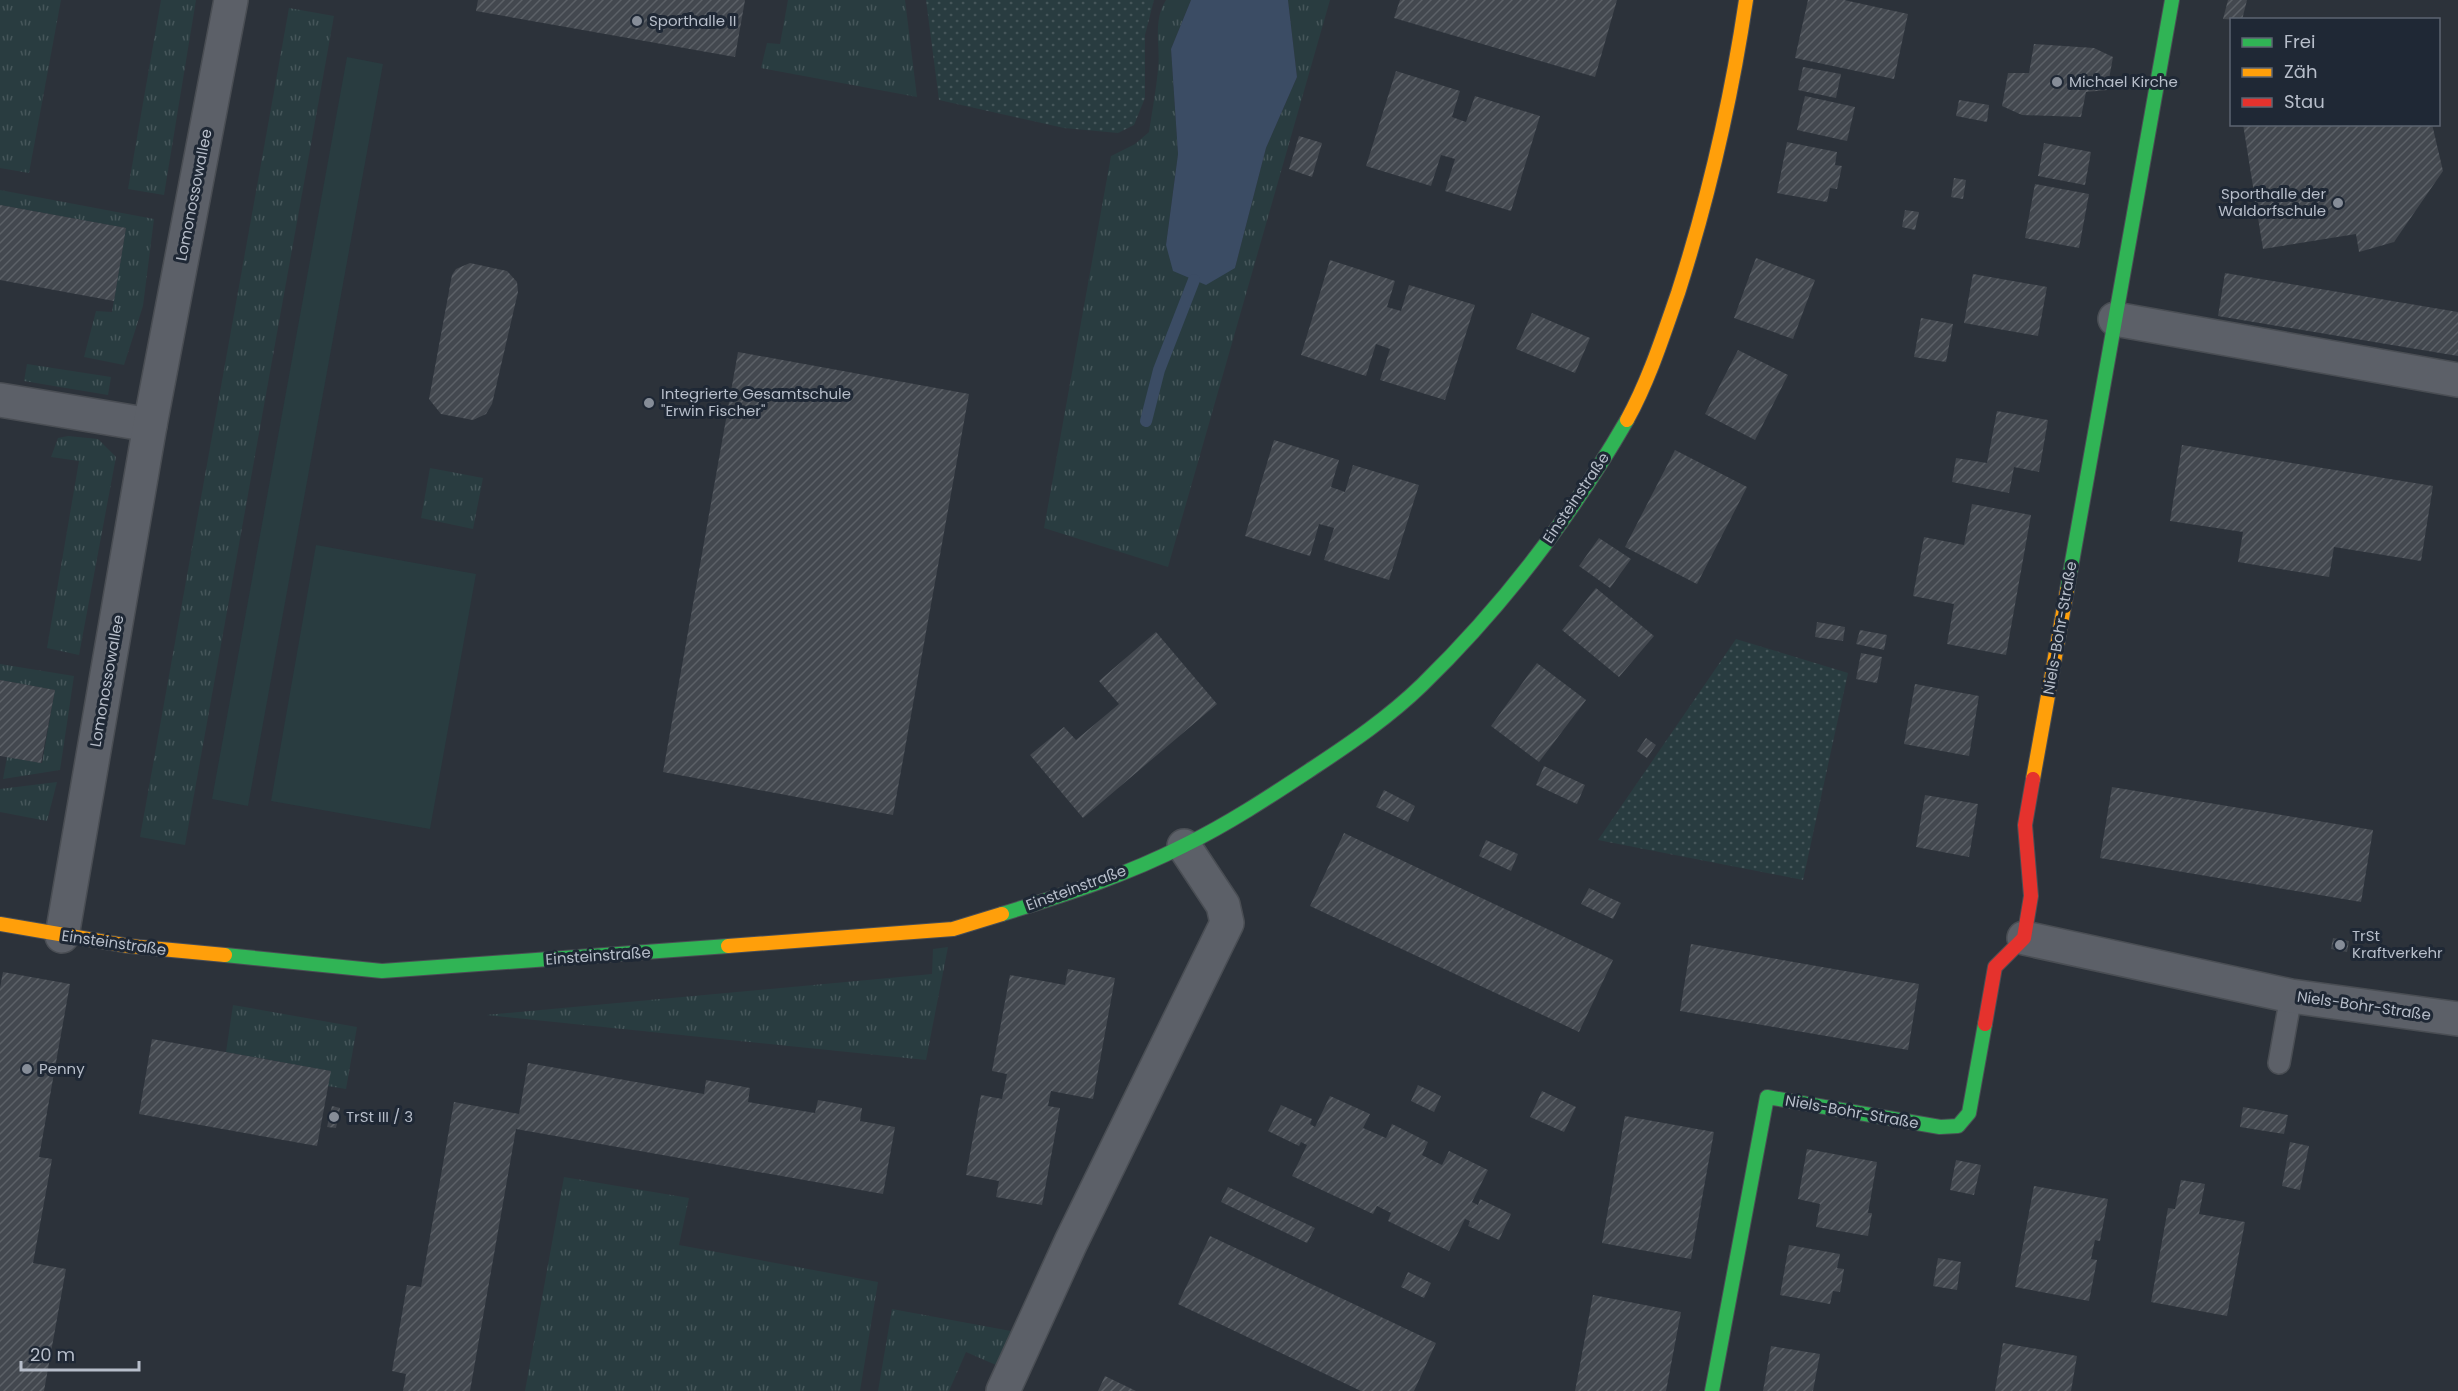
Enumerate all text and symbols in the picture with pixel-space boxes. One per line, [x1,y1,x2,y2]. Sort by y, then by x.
place label: Sporthalle II [649,10,736,31]
marker: Sporthalle II [630,14,644,28]
legend [2230,18,2440,126]
text: Frei [2284,29,2315,54]
text: Zäh [2284,59,2317,84]
place label: Michael Kirche [2069,71,2178,92]
marker: Michael Kirche [2050,75,2064,89]
text: Stau [2284,89,2325,114]
street label: Lomonossowallee [170,127,217,263]
place label: Sporthalle der Waldorfschule [2218,183,2326,221]
marker: Sporthalle der Waldorfschule [2331,196,2345,210]
place label: Integrierte Gesamtschule "Erwin Fischer" [661,383,851,421]
marker: Integrierte Gesamtschule "Erwin Fischer" [642,396,656,410]
street label: Einsteinstraße [1537,448,1614,547]
street label: Niels-Bohr-Straße [2037,560,2082,696]
street label: Lomonossowallee [85,613,128,749]
street label: Einsteinstraße [1023,860,1129,915]
street label: Einsteinstraße [60,925,168,960]
place label: TrSt Kraftverkehr [2352,925,2443,963]
marker: TrSt Kraftverkehr [2333,938,2347,952]
street label: Einsteinstraße [545,941,651,970]
street label: Niels-Bohr-Straße [2296,986,2432,1025]
place label: Penny [39,1058,85,1079]
marker: Penny [20,1062,34,1076]
street label: Niels-Bohr-Straße [1784,1089,1920,1134]
place label: TrSt III / 3 [346,1106,413,1127]
marker: TrSt III / 3 [327,1110,341,1124]
scale bar [21,1334,140,1372]
text: 20 m [30,1342,75,1367]

